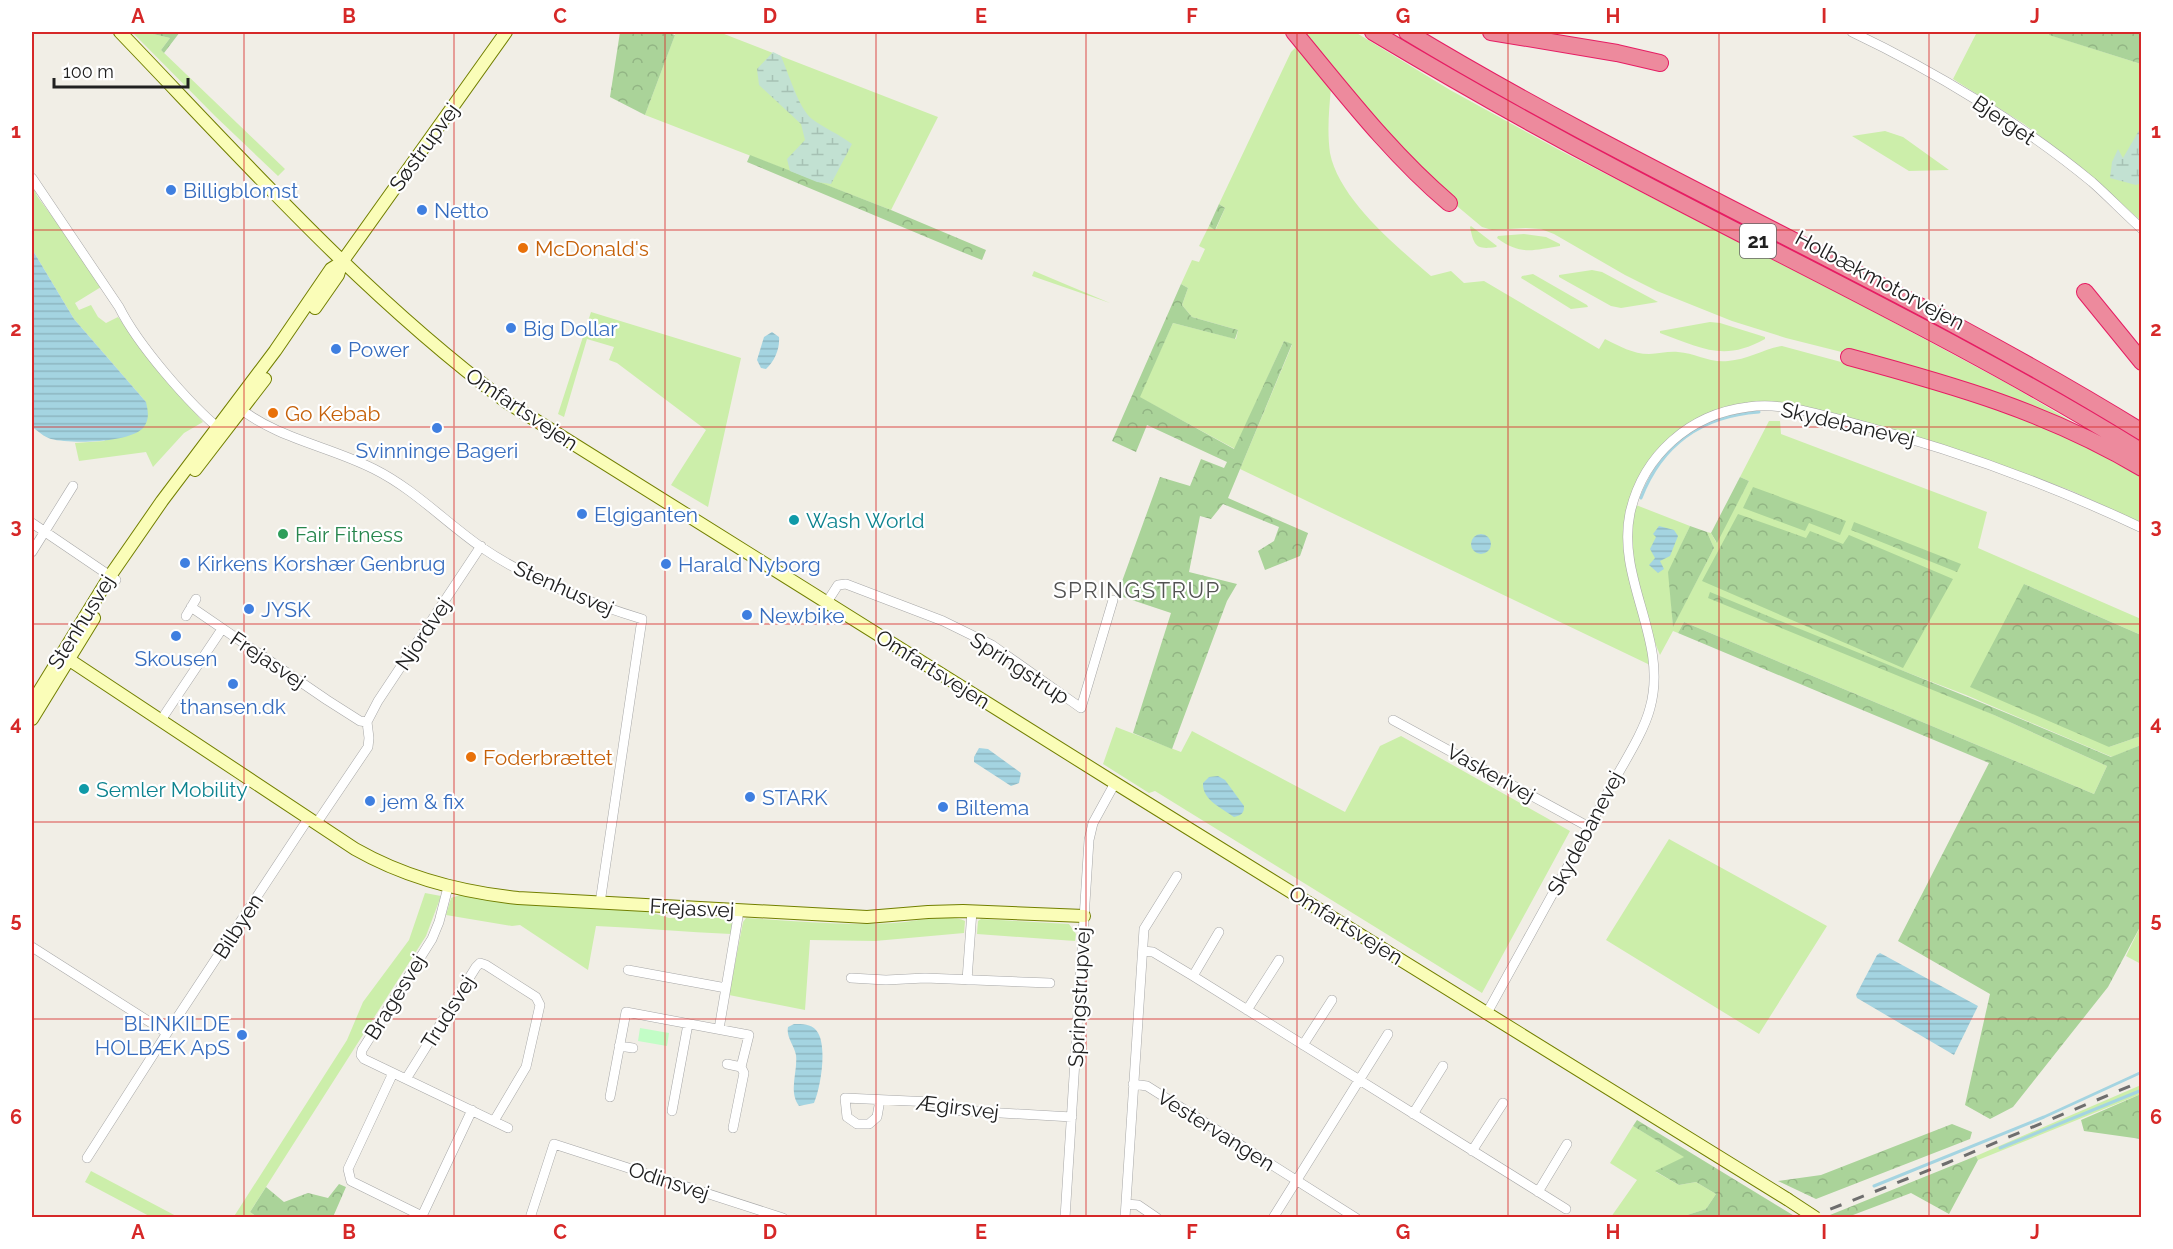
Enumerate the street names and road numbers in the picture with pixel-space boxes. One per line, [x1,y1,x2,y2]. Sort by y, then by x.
street label: Bjerget [1968,90,2040,150]
street label: Søstrupvej [384,98,464,196]
road number: 21 [1740,224,1776,258]
street label: Holbækmotorvejen [1791,225,1969,335]
street label: Omfartsvejen [461,362,583,456]
street label: Skydebanevej [1779,396,1917,452]
street label: Stenhusvej [510,555,618,621]
street label: Stenhusvej [42,570,120,674]
street label: Njordvej [390,593,456,675]
street label: Omfartsvejen [871,624,995,714]
street label: Frejasvej [226,626,310,694]
street label: Springstrup [966,627,1074,709]
street label: Vaskerivej [1442,738,1540,808]
street label: Skydebanevej [1542,767,1628,899]
street label: Omfartsvejen [1284,880,1408,970]
street label: Bilbyen [208,889,268,963]
street label: Frejasvej [649,893,735,923]
street label: Springstrupvej [1063,926,1095,1068]
street label: Bragesvej [359,950,431,1044]
street label: Trudsvej [416,971,480,1053]
street label: Vestervangen [1153,1084,1279,1176]
street label: Ægirsvej [914,1089,1001,1124]
street label: Odinsvej [625,1156,713,1206]

